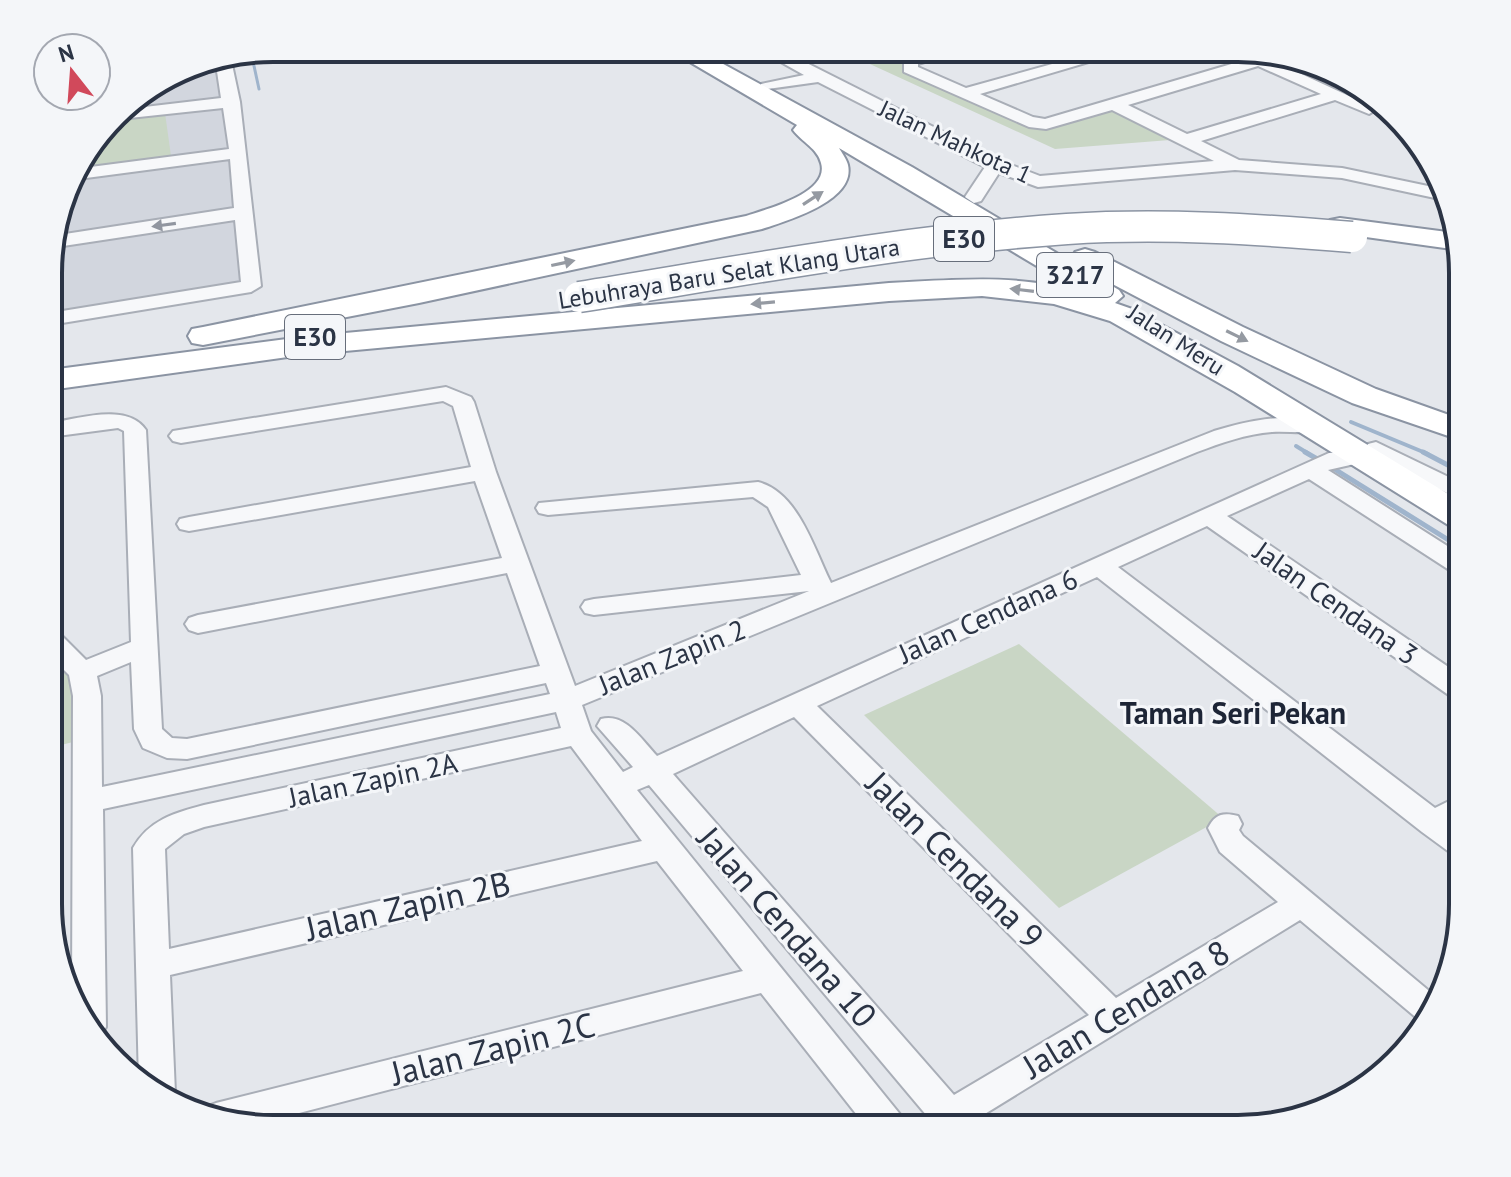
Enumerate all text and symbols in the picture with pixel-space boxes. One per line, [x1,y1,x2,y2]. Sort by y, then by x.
north arrow [32,32,112,112]
text: N [55,37,77,68]
street label: Jalan Mahkota 1 [873,92,1037,190]
one-way arrow [803,190,824,205]
road number: E30 [934,217,994,261]
one-way arrow [151,219,176,232]
street label: Lebuhraya Baru Selat Klang Utara [556,231,902,316]
road number: 3217 [1037,253,1113,297]
one-way arrow [551,256,576,269]
one-way arrow [1009,283,1034,296]
street label: Jalan Meru [1121,296,1231,382]
one-way arrow [750,297,775,310]
road number: E30 [285,315,345,359]
one-way arrow [1225,329,1249,343]
street label: Jalan Cendana 3 [1246,532,1426,673]
street label: Jalan Cendana 6 [892,560,1083,672]
street label: Jalan Zapin 2 [592,610,751,703]
district label: Taman Seri Pekan [1120,693,1346,732]
street label: Jalan Zapin 2A [284,743,461,816]
street label: Jalan Cendana 9 [856,760,1054,957]
street label: Jalan Cendana 10 [687,815,887,1036]
street label: Jalan Zapin 2B [299,860,514,950]
street label: Jalan Cendana 8 [1012,929,1237,1088]
street label: Jalan Zapin 2C [384,1001,599,1095]

